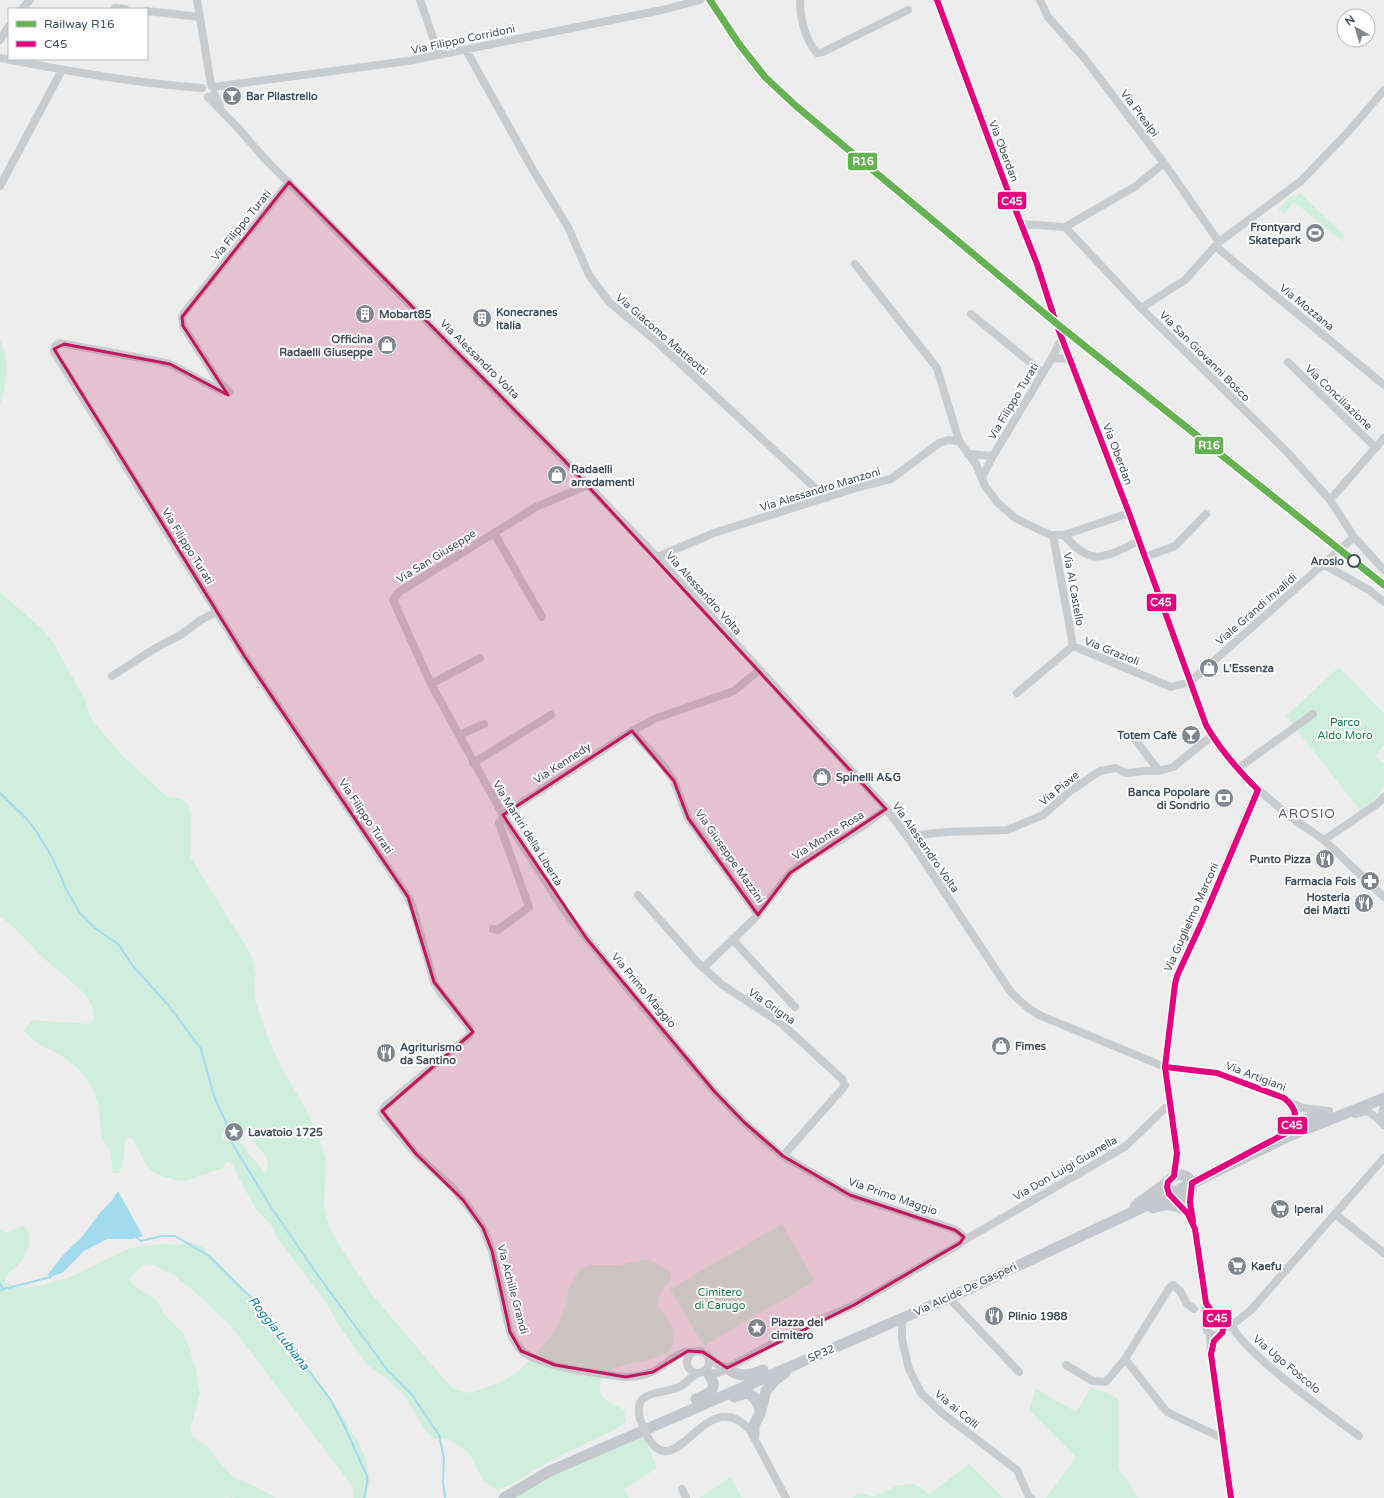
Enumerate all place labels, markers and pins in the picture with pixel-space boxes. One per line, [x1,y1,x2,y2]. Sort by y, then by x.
bar icon: Bar Pilastrello [221,85,243,107]
place label: Bar Pilastrello [246,90,318,103]
place label: Frontyard Skatepark [1249,221,1301,248]
sports icon: Frontyard Skatepark [1304,222,1326,244]
building icon: Mobart85 [354,303,376,325]
place label: Konecranes Italia [496,306,558,332]
building icon: Konecranes Italia [471,307,493,329]
place label: Mobart85 [379,308,432,321]
place label: Officina Radaelli Giuseppe [279,333,374,360]
shop icon: Officina Radaelli Giuseppe [376,334,398,356]
place label: Radaelli arredamenti [571,463,635,489]
shop icon: Radaelli arredamenti [546,464,568,486]
marker: Arosio [1347,554,1361,568]
place label: Arosio [1310,555,1344,568]
shop icon: L'Essenza [1198,657,1220,679]
place label: L'Essenza [1223,662,1274,675]
bar icon: Totem Cafè [1180,724,1202,746]
place label: Totem Cafè [1116,729,1178,742]
shop icon: Spinelli A&G [811,766,833,788]
place label: Spinelli A&G [836,771,901,785]
place label: Banca Popolare di Sondrio [1128,786,1211,812]
bank icon: Banca Popolare di Sondrio [1213,787,1235,809]
restaurant icon: Punto Pizza [1314,848,1336,870]
place label: Punto Pizza [1250,853,1311,866]
pharmacy icon: Farmacia Fois [1359,870,1381,892]
place label: Farmacia Fois [1285,875,1357,888]
place label: Hosteria dei Matti [1303,891,1350,917]
restaurant icon: Hosteria dei Matti [1353,892,1375,914]
shop icon: Fimes [990,1035,1012,1057]
place label: Fimes [1015,1040,1047,1053]
place label: Agriturismo da Santino [400,1041,462,1067]
restaurant icon: Agriturismo da Santino [375,1042,397,1064]
place icon: Lavatoio 1725 [223,1121,245,1143]
place label: Lavatoio 1725 [248,1126,323,1139]
supermarket icon: Iperal [1269,1198,1291,1220]
place label: Iperal [1294,1203,1324,1217]
supermarket icon: Kaefu [1226,1255,1248,1277]
place label: Kaefu [1251,1260,1282,1273]
restaurant icon: Plinio 1988 [983,1305,1005,1327]
place label: Plinio 1988 [1008,1310,1068,1323]
place label: Piazza del cimitero [771,1316,823,1342]
place icon: Piazza del cimitero [746,1317,768,1339]

